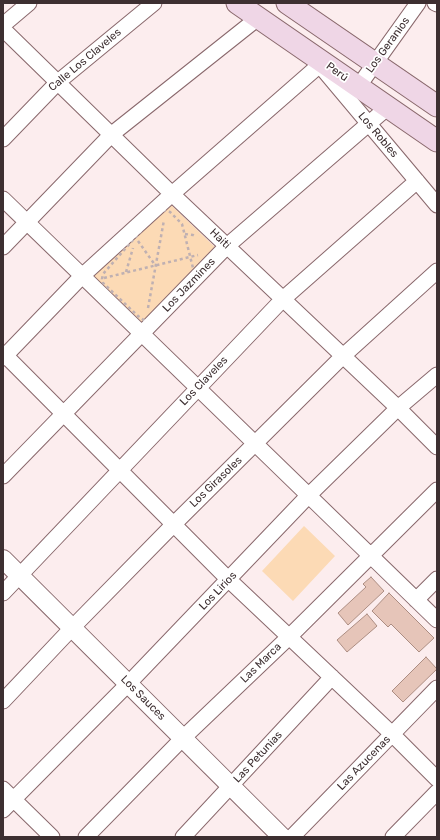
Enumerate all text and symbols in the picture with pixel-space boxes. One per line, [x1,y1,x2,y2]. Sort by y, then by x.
street label: Los Geranios [363,15,413,75]
street label: Calle Los Claveles [46,26,124,94]
street label: Perú [323,60,351,84]
street label: Los Robles [355,110,401,160]
street label: Haiti [207,226,233,252]
street label: Los Jazmines [160,255,218,315]
street label: Los Claveles [177,354,231,408]
street label: Los Girasoles [187,454,245,510]
street label: Los Lirios [196,569,240,613]
street label: Las Marca [238,640,284,686]
street label: Los Sauces [118,673,168,723]
street label: Las Petunias [231,729,285,785]
street label: Las Azucenas [335,733,393,793]

